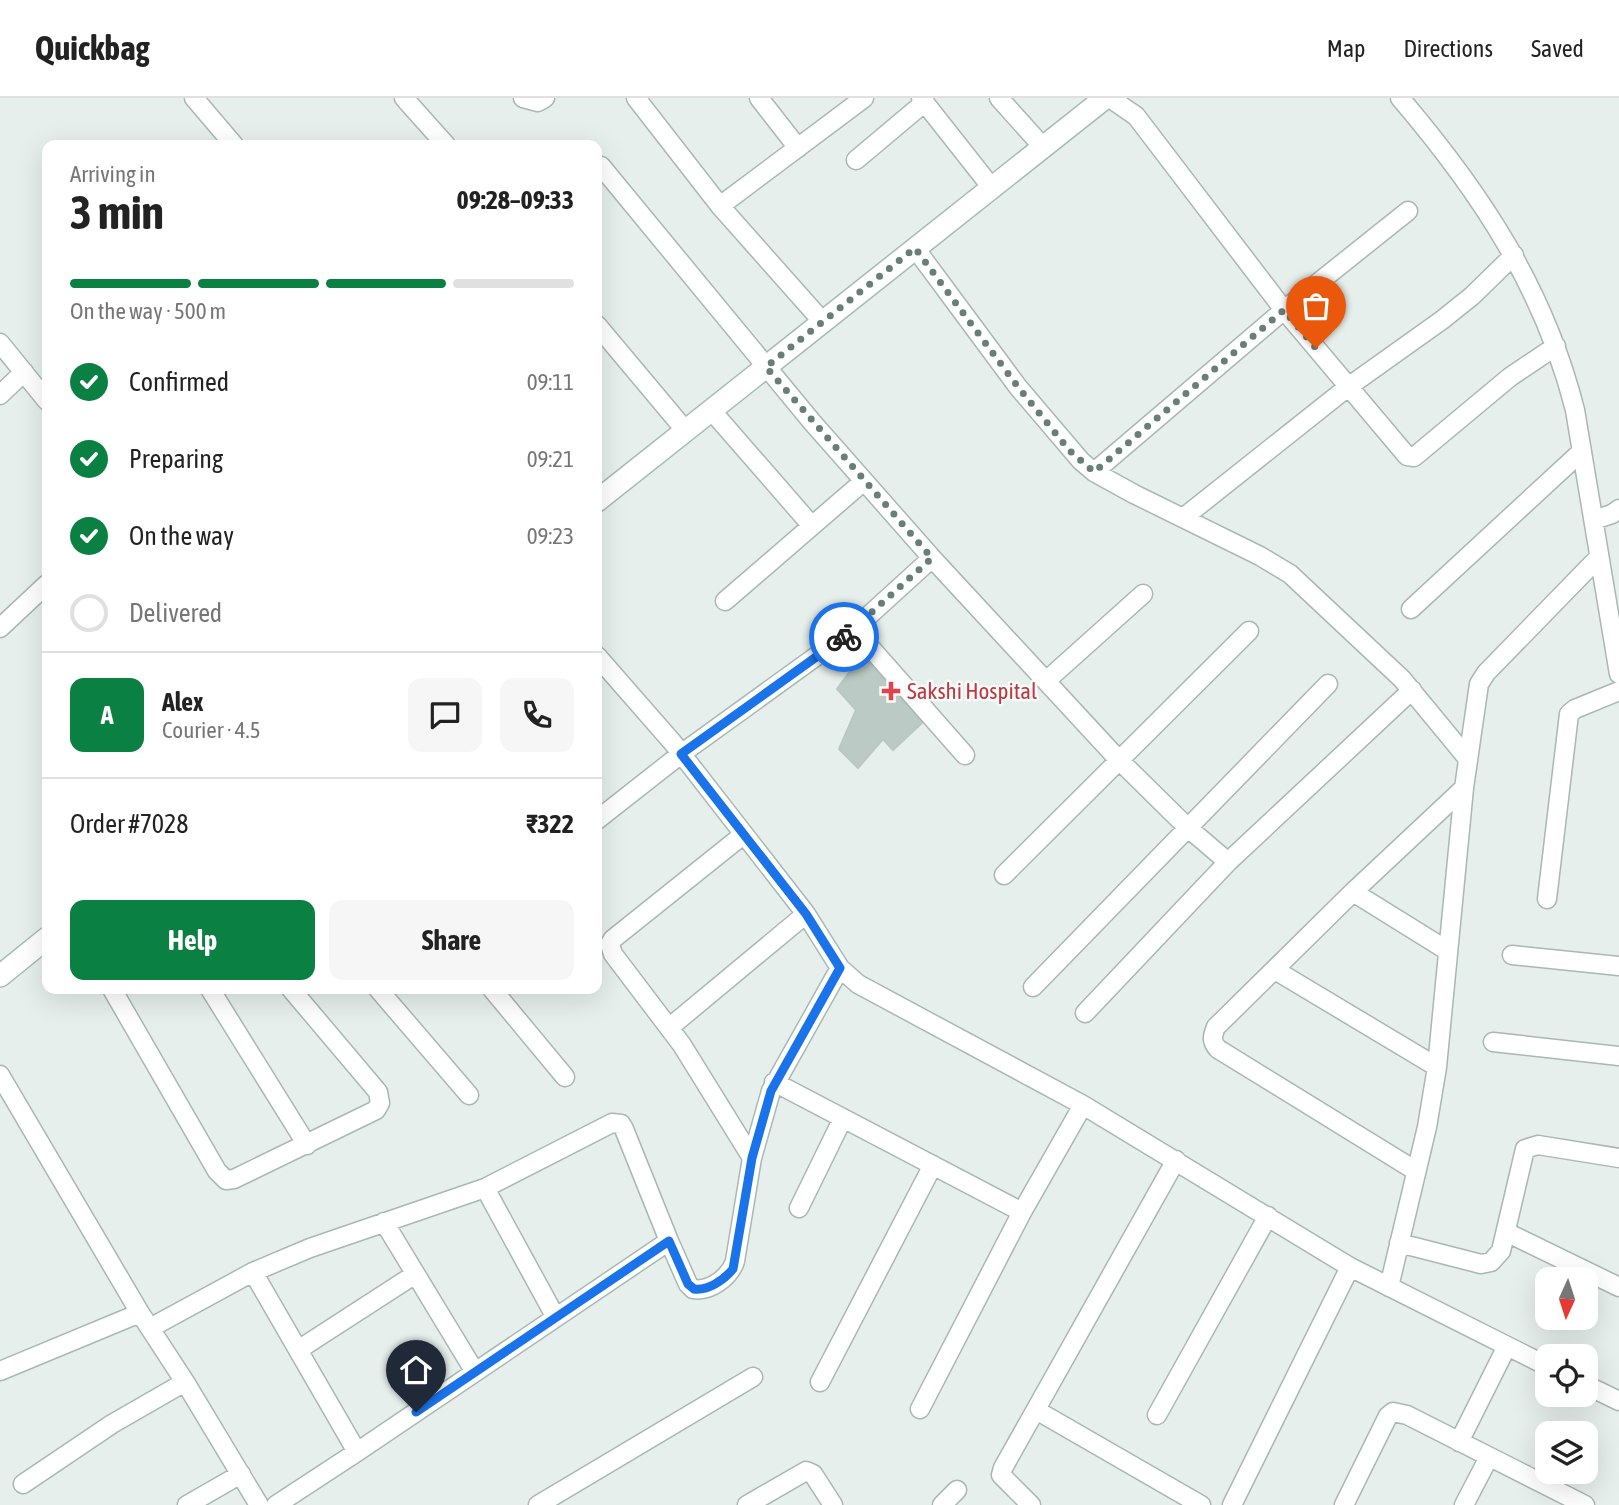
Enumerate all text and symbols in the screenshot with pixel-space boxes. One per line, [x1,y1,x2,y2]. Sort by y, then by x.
text: Quickbag [35,29,150,67]
text: Map [1327,35,1365,62]
text: Directions [1403,35,1493,62]
text: Saved [1531,35,1584,62]
text: Arriving in [70,161,156,187]
text: 09:28–09:33 [457,185,574,215]
text: 3 min [70,186,164,239]
pin [1286,276,1346,348]
icon: bag [1297,287,1335,325]
text: On the way · 500 m [70,298,226,324]
icon: check [70,363,108,401]
text: Confirmed [129,367,229,397]
text: 09:11 [527,369,574,395]
icon: check [70,440,108,478]
text: Preparing [129,444,223,474]
text: 09:21 [527,446,574,472]
icon: check [70,517,108,555]
text: On the way [129,521,234,551]
text: 09:23 [527,523,574,549]
text: Delivered [129,598,222,628]
courier [809,602,879,672]
icon: bike [825,618,863,656]
button: chat [408,678,482,752]
button: phone [500,678,574,752]
place label: Sakshi Hospital [907,678,1037,704]
marker: Sakshi Hospital [881,681,901,701]
text: Alex [162,687,203,717]
text: A [101,700,113,730]
text: Courier · 4.5 [162,717,261,743]
text: Order #7028 [70,809,189,839]
text: ₹322 [526,809,574,839]
button: Help [70,900,315,980]
button: Share [329,900,574,980]
north arrow [1535,1267,1598,1330]
map controls [1535,1267,1598,1484]
pin [386,1340,446,1412]
button: locate [1535,1344,1598,1407]
icon: home [397,1351,435,1389]
button: layers [1535,1421,1598,1484]

